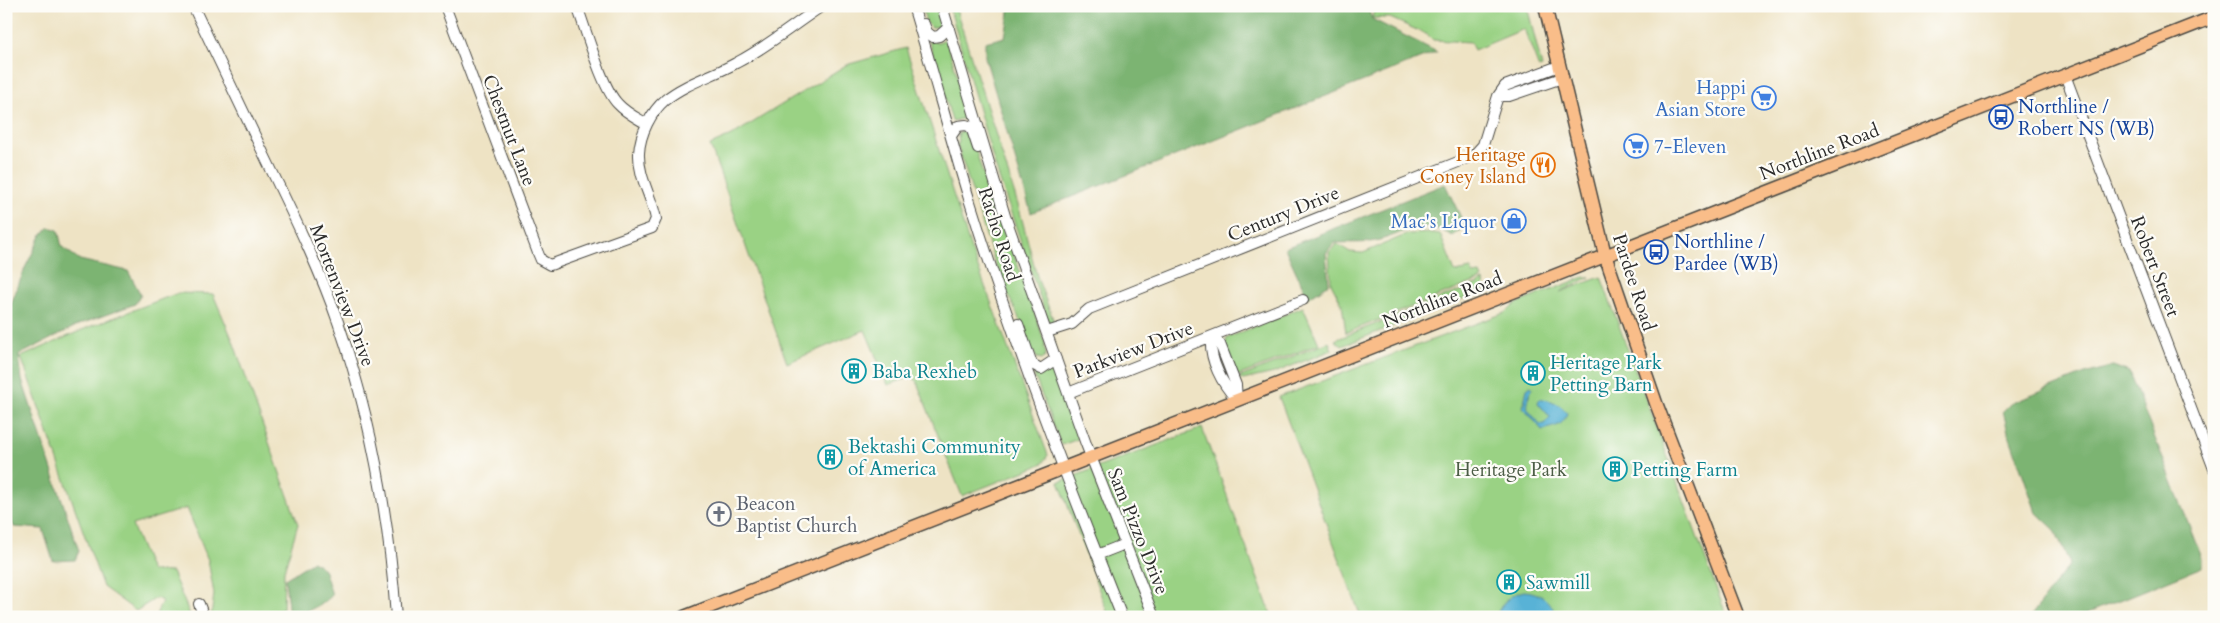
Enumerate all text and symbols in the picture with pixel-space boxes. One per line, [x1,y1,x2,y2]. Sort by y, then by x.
street label: Chestnut Lane [476,71,542,190]
place label: Happi Asian Store [1655,75,1746,123]
supermarket icon: Happi Asian Store [1751,85,1777,111]
place label: Northline / Robert NS (WB) [2018,94,2155,142]
bus stop icon: Northline / Robert NS (WB) [1988,104,2014,130]
street label: Northline Road [1756,117,1883,187]
supermarket icon: 7-Eleven [1623,133,1649,159]
place label: 7-Eleven [1654,134,1727,160]
place label: Heritage Coney Island [1420,142,1526,190]
restaurant icon: Heritage Coney Island [1530,152,1556,178]
street label: Century Drive [1224,180,1343,248]
street label: Racho Road [972,184,1026,285]
shop icon: Mac's Liquor [1501,208,1527,234]
place label: Mac's Liquor [1391,209,1496,235]
street label: Robert Street [2124,212,2186,321]
street label: Mortenview Drive [303,220,381,370]
place label: Northline / Pardee (WB) [1674,229,1779,277]
street label: Pardee Road [1606,230,1662,334]
bus stop icon: Northline / Pardee (WB) [1643,239,1669,265]
street label: Northline Road [1379,265,1506,335]
street label: Parkview Drive [1070,315,1197,385]
place label: Heritage Park Petting Barn [1550,350,1663,398]
building icon: Baba Rexheb [841,358,867,384]
place label: Baba Rexheb [872,359,977,385]
building icon: Heritage Park Petting Barn [1520,360,1546,386]
place label: Bektashi Community of America [848,434,1021,482]
building icon: Bektashi Community of America [817,444,843,470]
building icon: Petting Farm [1602,456,1628,482]
park label: Heritage Park [1455,457,1568,483]
place label: Petting Farm [1632,457,1739,483]
street label: Sam Pizzo Drive [1101,464,1175,598]
place label: Beacon Baptist Church [736,491,858,539]
church icon: Beacon Baptist Church [706,501,732,527]
building icon: Sawmill [1496,569,1522,595]
place label: Sawmill [1526,570,1590,596]

